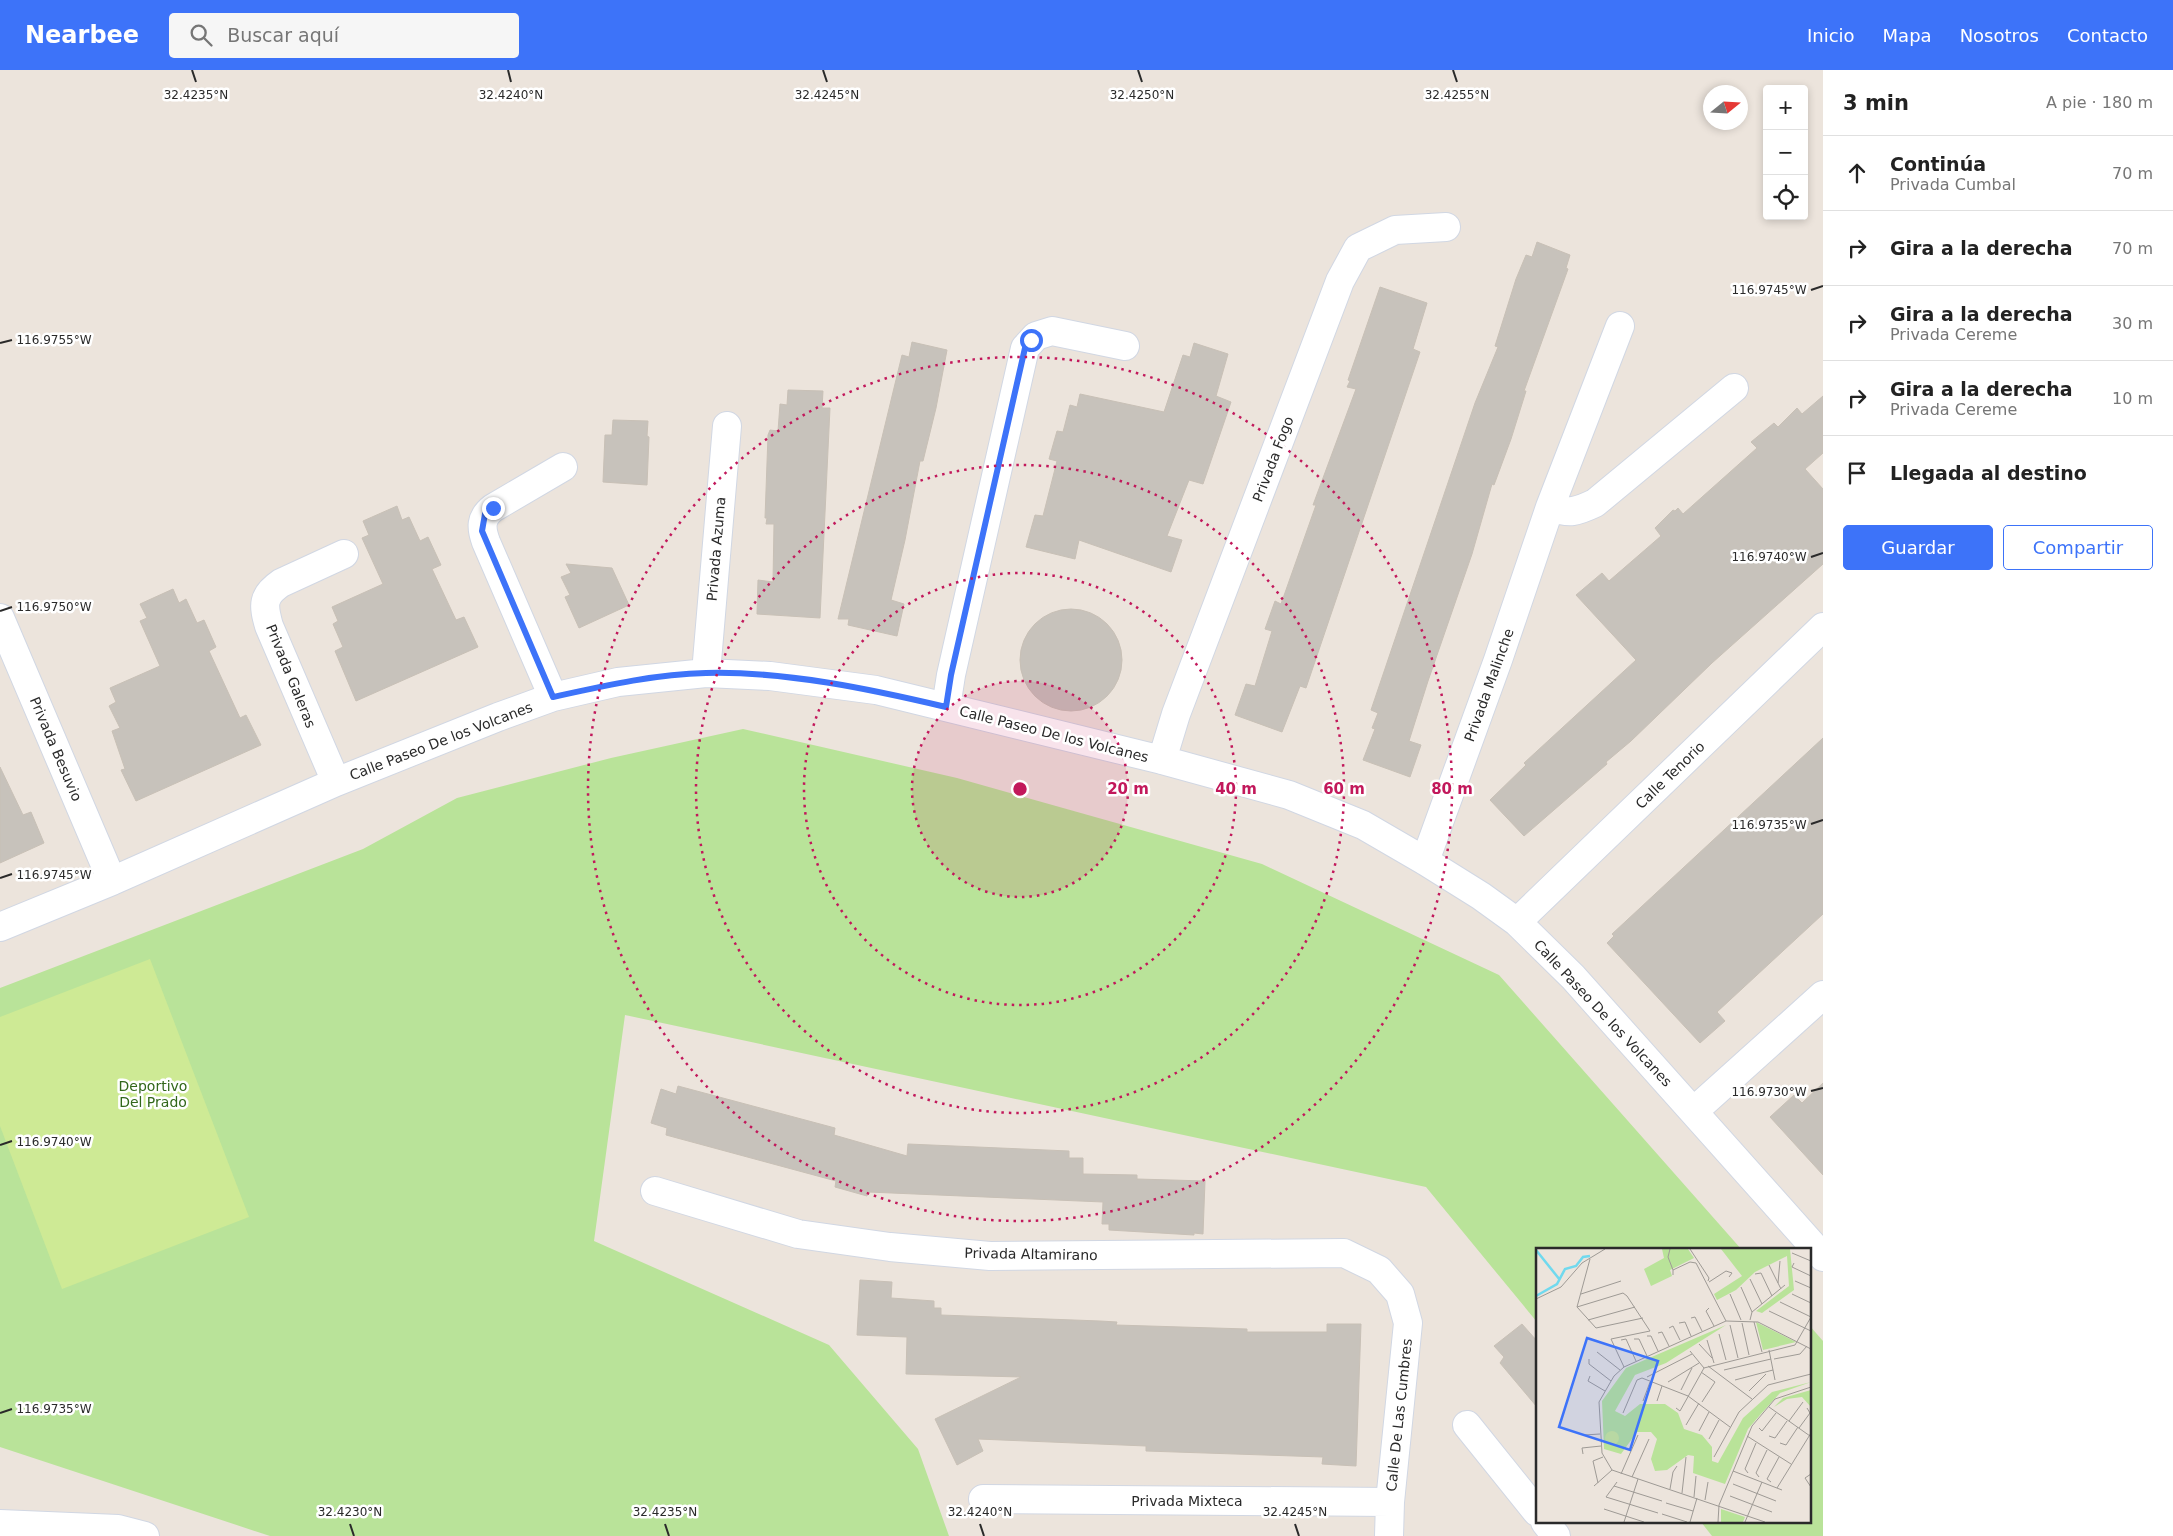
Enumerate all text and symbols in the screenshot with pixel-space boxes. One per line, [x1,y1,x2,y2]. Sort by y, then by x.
search box [169,13,519,58]
text: Nearbee [25,21,139,49]
icon: search [187,21,215,49]
text: Buscar aquí [227,24,339,46]
text: Inicio [1807,25,1855,46]
text: Mapa [1883,25,1932,46]
text: Nosotros [1960,25,2039,46]
text: Contacto [2067,25,2148,46]
north arrow [1703,85,1748,130]
map controls [1763,85,1808,220]
button: + [1763,85,1808,130]
text: 32.4235°N [164,88,228,102]
text: 32.4240°N [479,88,543,102]
text: 32.4245°N [795,88,859,102]
text: 32.4250°N [1110,88,1174,102]
text: 32.4255°N [1425,88,1489,102]
text: 3 min [1843,91,1909,115]
text: A pie · 180 m [2046,93,2153,112]
button: − [1763,130,1808,175]
text: Continúa [1890,153,1986,175]
icon: ahead [1843,159,1871,187]
text: 70 m [2112,164,2153,183]
button: locate [1763,175,1808,220]
text: Privada Cumbal [1890,175,2016,194]
icon: right [1843,234,1871,262]
text: Gira a la derecha [1890,237,2073,259]
text: 70 m [2112,239,2153,258]
text: 116.9745°W [1731,283,1807,297]
text: Gira a la derecha [1890,303,2073,325]
icon: right [1843,309,1871,337]
text: 30 m [2112,314,2153,333]
text: Privada Cereme [1890,325,2017,344]
route start [1020,329,1043,352]
text: 116.9755°W [16,333,92,347]
text: Gira a la derecha [1890,378,2073,400]
icon: right [1843,384,1871,412]
text: 10 m [2112,389,2153,408]
text: Privada Cereme [1890,400,2017,419]
street label: Privada Fogo [1249,414,1297,504]
icon: arrive [1843,459,1871,487]
text: Llegada al destino [1890,462,2087,484]
street label: Privada Azuma [703,496,729,602]
route end [482,497,505,520]
button: Guardar [1843,525,1993,570]
button: Compartir [2003,525,2153,570]
text: 116.9740°W [1731,550,1807,564]
text: 116.9750°W [16,600,92,614]
street label: Privada Galeras [263,622,319,730]
street label: Privada Malinche [1461,626,1517,744]
street label: Privada Besuvio [27,694,85,804]
street label: Calle Paseo De los Volcanes [347,699,535,783]
street label: Calle Paseo De los Volcanes [958,703,1150,765]
street label: Calle Tenorio [1632,738,1708,812]
centre of rings [1011,780,1029,798]
text: 20 m [1107,780,1149,798]
text: 40 m [1215,780,1257,798]
text: 60 m [1323,780,1365,798]
text: 80 m [1431,780,1473,798]
text: 116.9735°W [1731,818,1807,832]
text: 116.9745°W [16,868,92,882]
street label: Calle Paseo De los Volcanes [1531,936,1675,1090]
park label: Deportivo Del Prado [119,1078,187,1110]
text: 116.9730°W [1731,1085,1807,1099]
text: 116.9740°W [16,1135,92,1149]
street label: Privada Altamirano [964,1245,1098,1263]
inset map [1536,1248,1810,1524]
street label: Calle De Las Cumbres [1383,1338,1415,1492]
text: 116.9735°W [16,1402,92,1416]
street label: Privada Mixteca [1131,1493,1243,1509]
text: 32.4230°N [318,1505,382,1519]
text: 32.4235°N [633,1505,697,1519]
text: 32.4240°N [948,1505,1012,1519]
text: 32.4245°N [1263,1505,1327,1519]

